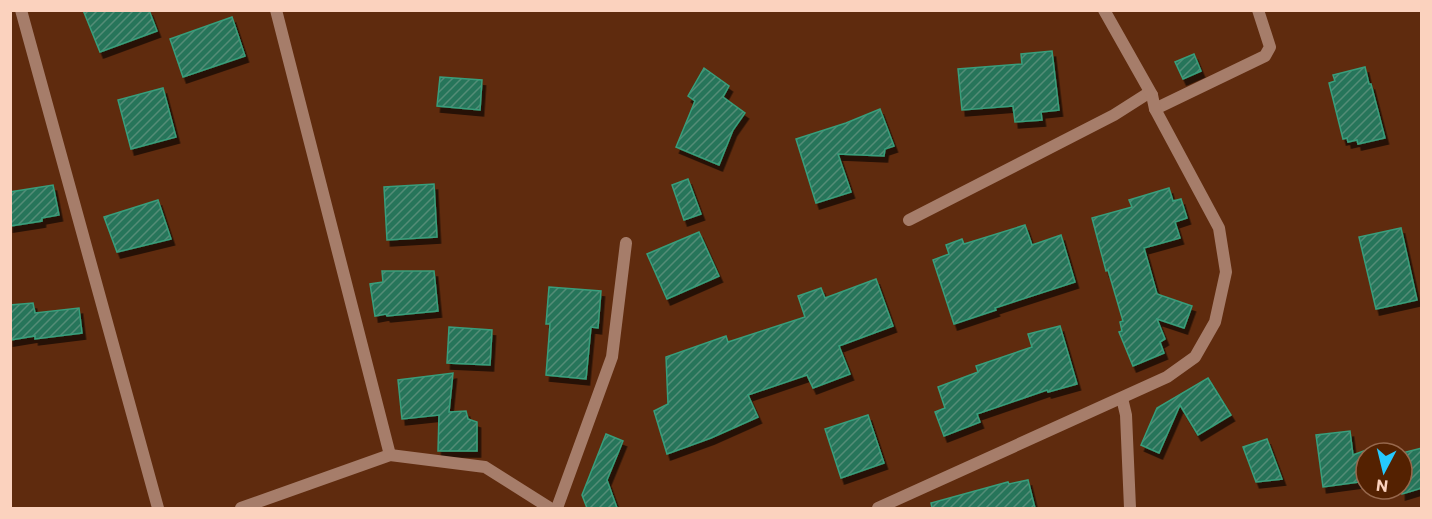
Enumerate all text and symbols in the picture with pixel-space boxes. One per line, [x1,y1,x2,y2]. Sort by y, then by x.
north arrow [1354,441,1414,501]
text: N [1375,476,1389,497]

